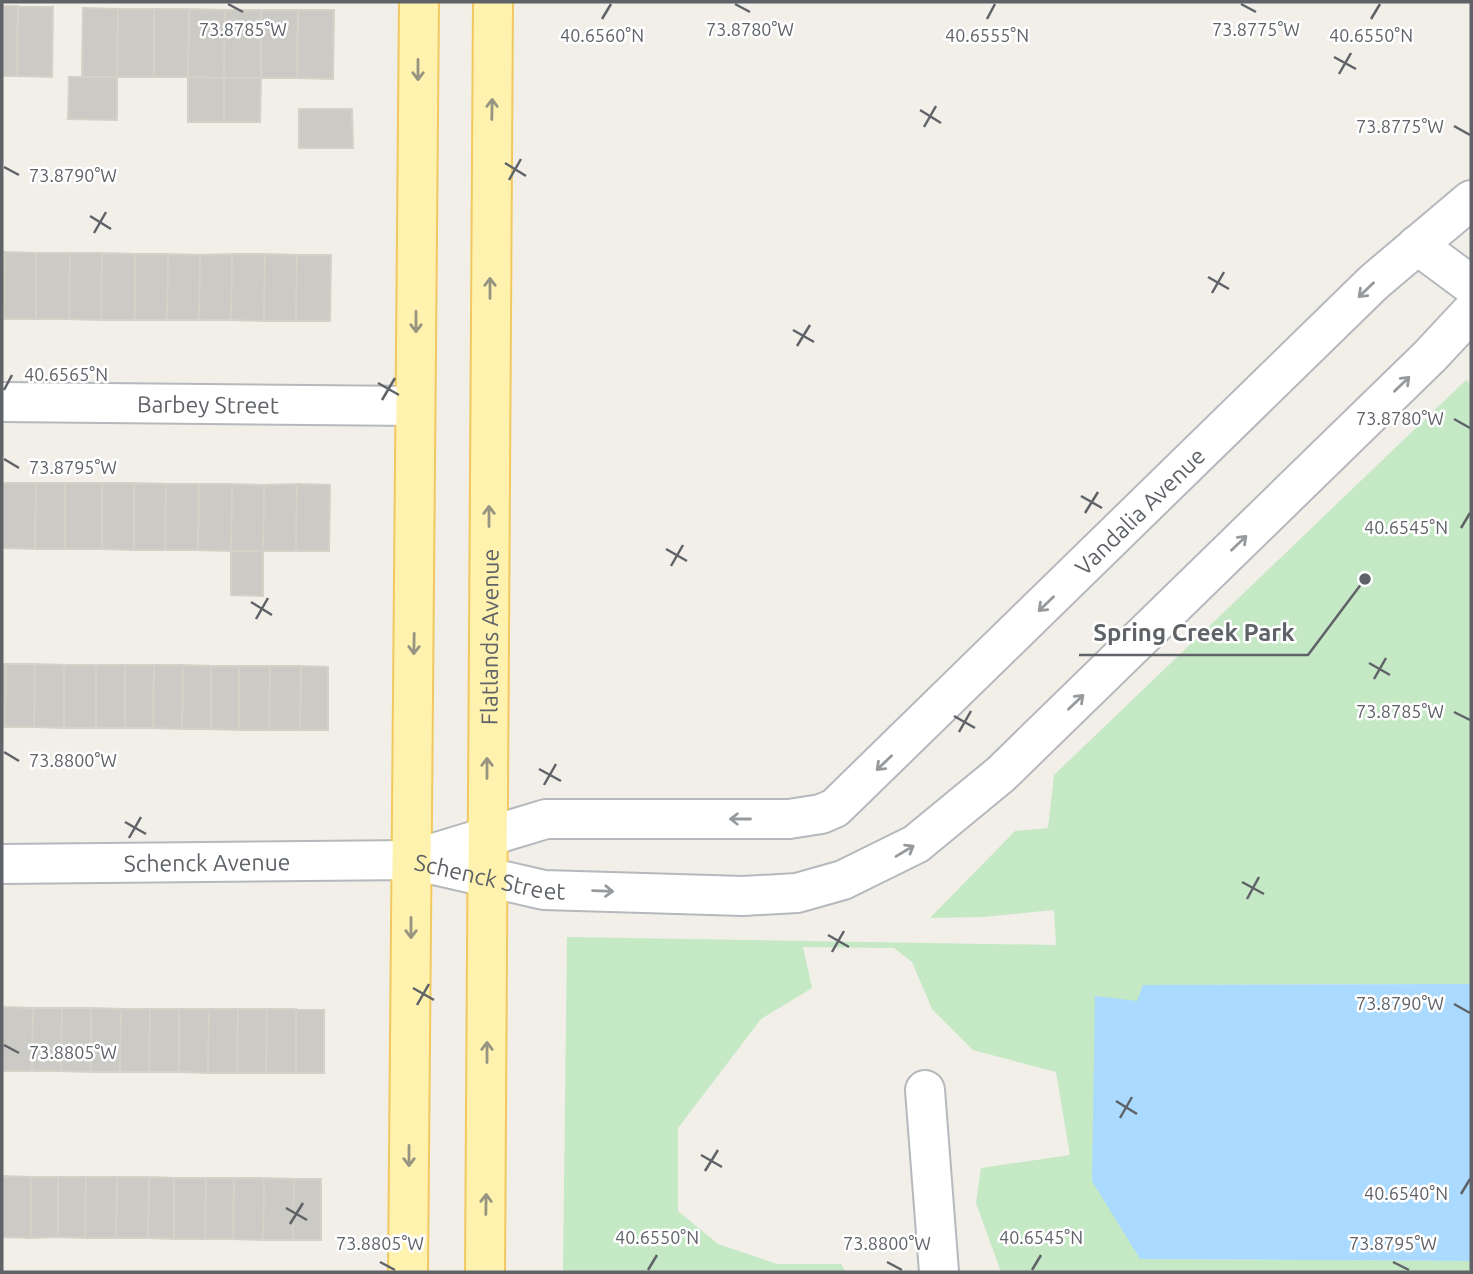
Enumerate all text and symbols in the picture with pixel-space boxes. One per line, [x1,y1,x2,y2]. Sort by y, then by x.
text: 73.8785°W [199,19,287,39]
text: 73.8780°W [706,19,794,39]
text: 73.8775°W [1212,19,1300,39]
text: 40.6560°N [560,25,644,45]
text: 40.6555°N [945,25,1029,45]
text: 40.6550°N [1329,25,1413,45]
one-way arrow [411,58,425,81]
one-way arrow [485,98,499,121]
text: 73.8775°W [1356,116,1444,136]
text: 73.8790°W [29,165,117,185]
one-way arrow [483,277,497,300]
one-way arrow [1357,281,1374,298]
one-way arrow [409,310,423,333]
text: 40.6565°N [24,364,108,384]
one-way arrow [1393,376,1410,393]
street label: Barbey Street [137,391,279,417]
text: 73.8780°W [1356,408,1444,428]
street label: Vandalia Avenue [1070,442,1209,579]
text: 73.8795°W [29,457,117,477]
one-way arrow [482,505,496,528]
text: 40.6545°N [1364,517,1448,537]
one-way arrow [1230,535,1247,552]
street label: Flatlands Avenue [476,549,502,725]
one-way arrow [1038,595,1055,612]
callout: Spring Creek Park [1079,610,1308,655]
text: Spring Creek Park [1093,619,1295,646]
one-way arrow [407,633,421,656]
one-way arrow [1067,694,1084,711]
text: 73.8785°W [1356,701,1444,721]
text: 73.8800°W [29,750,117,770]
one-way arrow [875,755,892,772]
one-way arrow [480,757,494,780]
one-way arrow [729,813,752,826]
one-way arrow [894,844,914,858]
street label: Schenck Avenue [123,849,291,875]
street label: Schenck Street [412,849,566,903]
one-way arrow [591,885,614,898]
one-way arrow [404,916,418,939]
text: 73.8790°W [1356,993,1444,1013]
one-way arrow [480,1041,494,1064]
text: 73.8805°W [29,1042,117,1062]
one-way arrow [403,1144,416,1167]
text: 40.6540°N [1364,1183,1448,1203]
one-way arrow [479,1193,493,1216]
text: 40.6550°N [615,1227,699,1247]
text: 40.6545°N [999,1227,1083,1247]
text: 73.8805°W [336,1233,424,1253]
text: 73.8800°W [843,1233,931,1253]
text: 73.8795°W [1349,1233,1437,1253]

